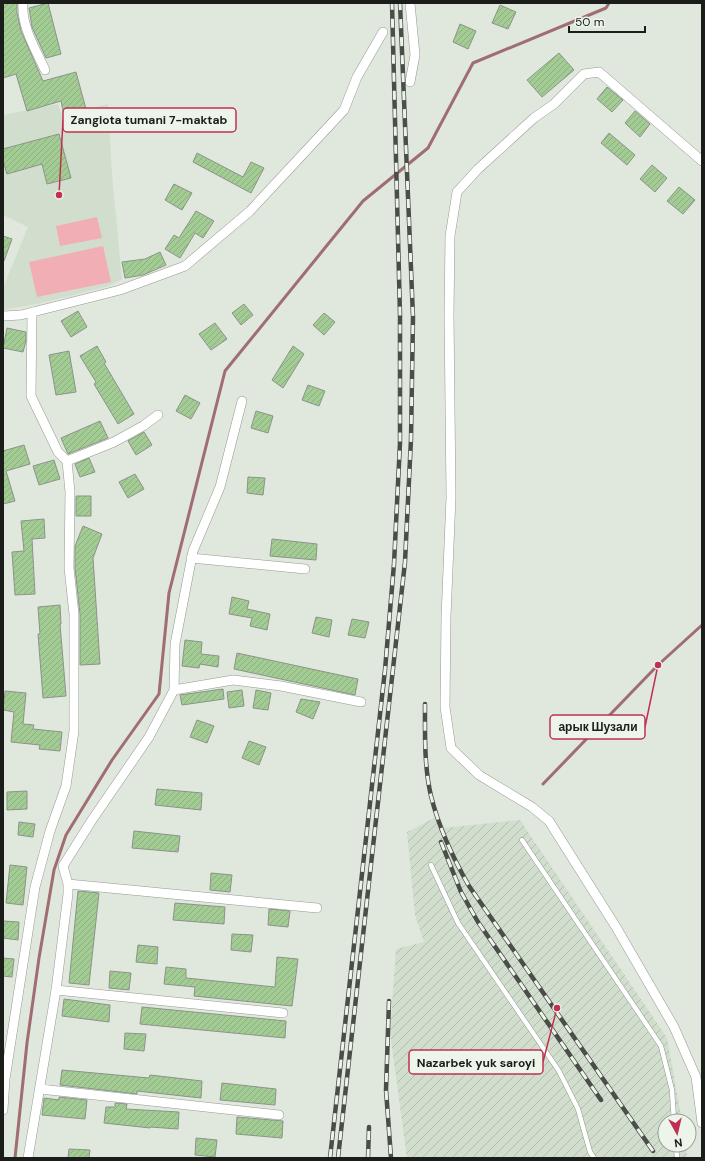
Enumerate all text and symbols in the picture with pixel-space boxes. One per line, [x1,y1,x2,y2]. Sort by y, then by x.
scale bar [569,8,645,34]
text: 50 m [575,14,604,30]
callout: Zangiota tumani 7-maktab [63,108,236,132]
text: Zangiota tumani 7-maktab [71,112,228,128]
callout: арык Шузали [550,715,645,739]
text: арык Шузали [558,719,638,735]
callout: Nazarbek yuk saroyi [409,1050,543,1074]
text: Nazarbek yuk saroyi [417,1055,535,1071]
north arrow [657,1113,697,1153]
text: N [673,1135,683,1150]

